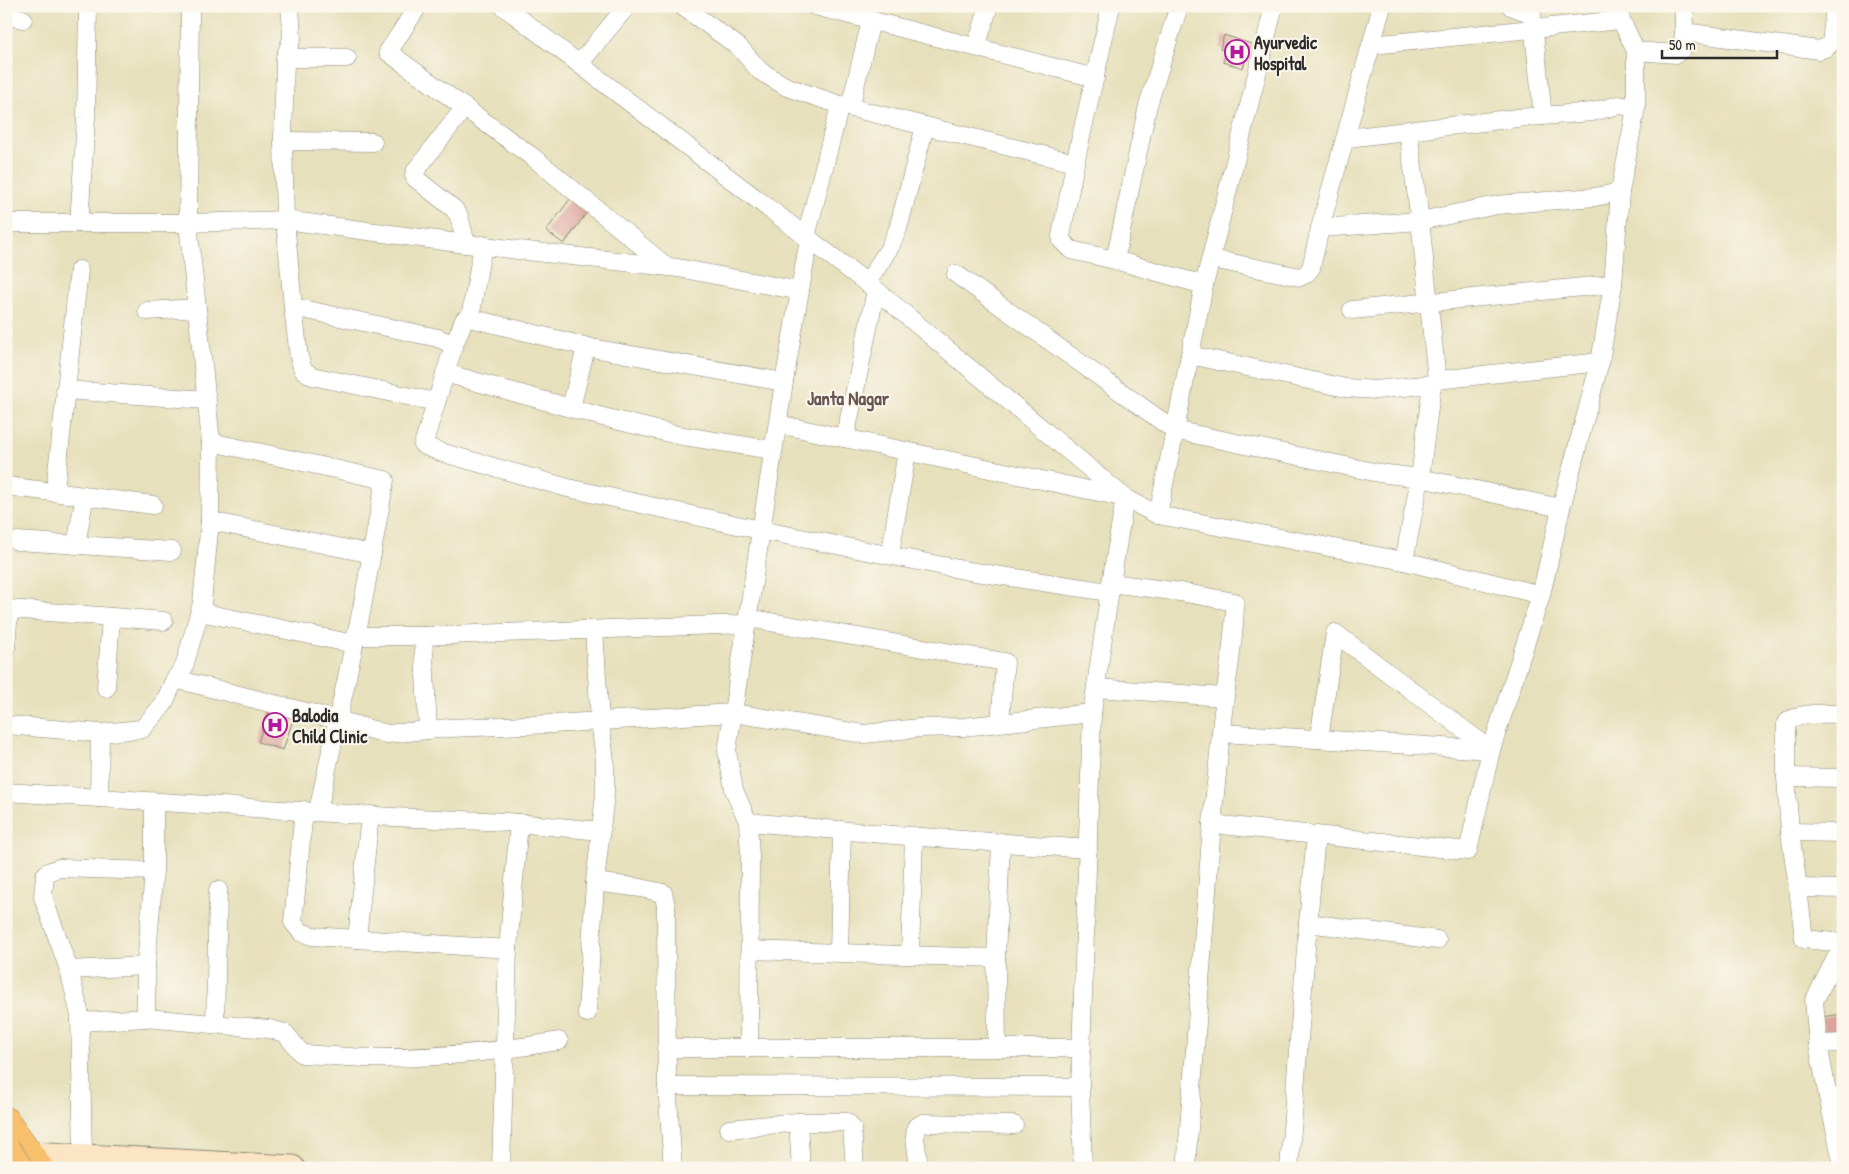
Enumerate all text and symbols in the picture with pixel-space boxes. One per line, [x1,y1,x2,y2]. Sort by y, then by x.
scale bar [1662,28,1776,60]
place label: Ayurvedic Hospital [1254,30,1318,77]
text: 50 m [1669,34,1696,55]
hospital icon: Ayurvedic Hospital [1224,39,1250,65]
district label: Janta Nagar [807,385,890,412]
place label: Balodia Child Clinic [292,703,368,749]
hospital icon: Balodia Child Clinic [262,712,288,738]

